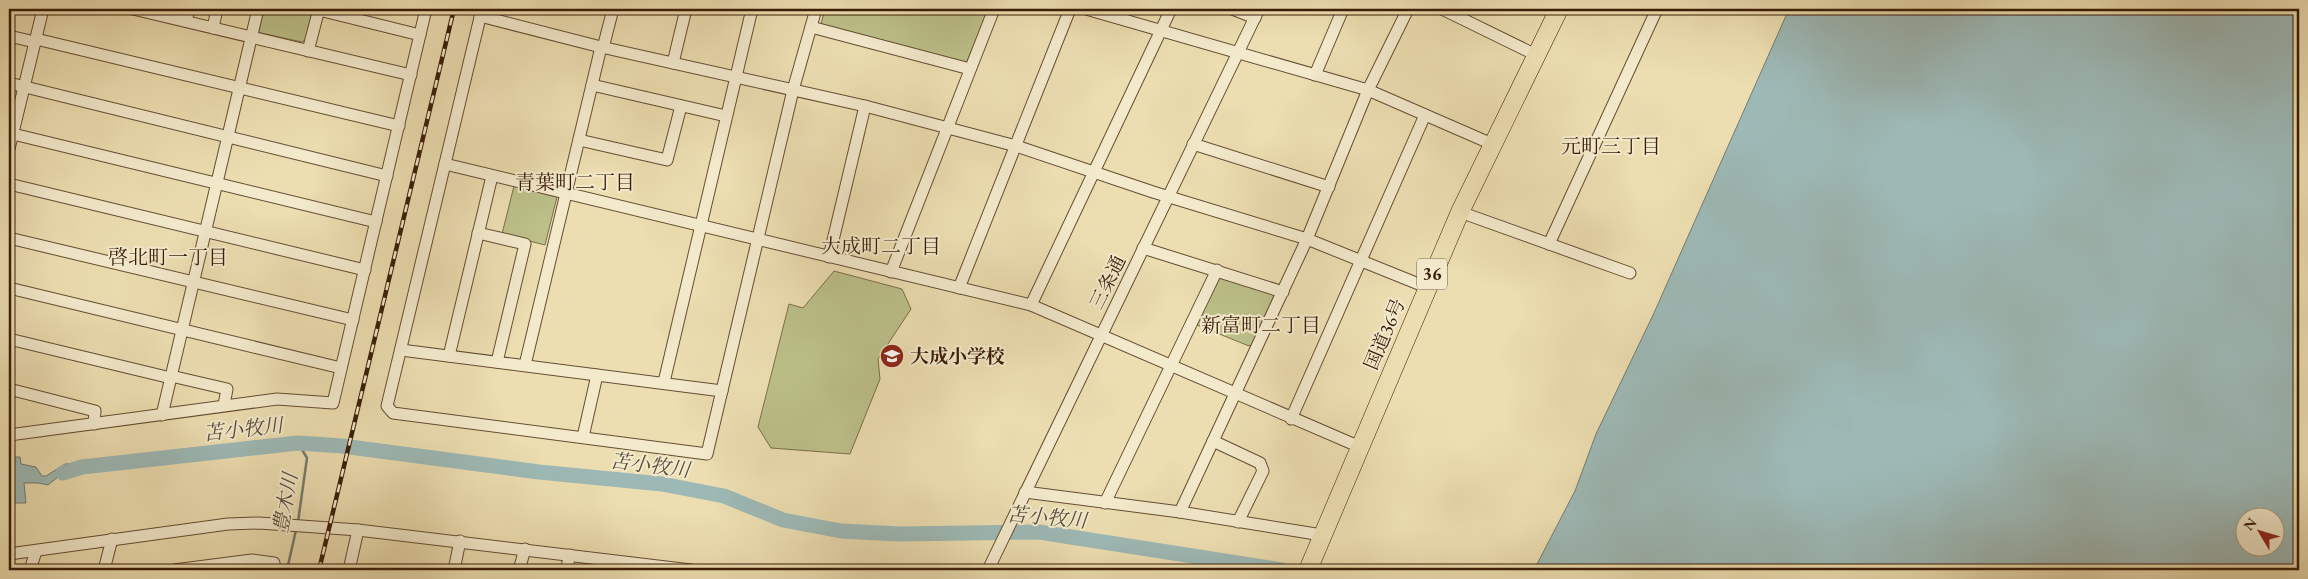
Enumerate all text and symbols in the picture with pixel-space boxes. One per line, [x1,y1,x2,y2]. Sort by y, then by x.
district label: 元町三丁目 [1561,133,1661,159]
district label: 青葉町二丁目 [515,169,635,195]
district label: 大成町二丁目 [821,233,941,259]
district label: 啓北町一丁目 [108,244,228,270]
street label: 三条通 [1084,251,1131,313]
road number: 36 [1417,258,1447,290]
street label: 国道36号 [1358,295,1411,374]
district label: 新富町二丁目 [1201,312,1321,338]
school or university icon: 大成小学校 [879,343,905,369]
place label: 大成小学校 [910,344,1005,369]
water label: 苫小牧川 [202,412,286,446]
water label: 苫小牧川 [609,447,693,483]
water label: 豊木川 [267,469,303,535]
water label: 苫小牧川 [1006,501,1090,534]
north arrow [2236,506,2286,556]
text: N [2239,513,2261,534]

